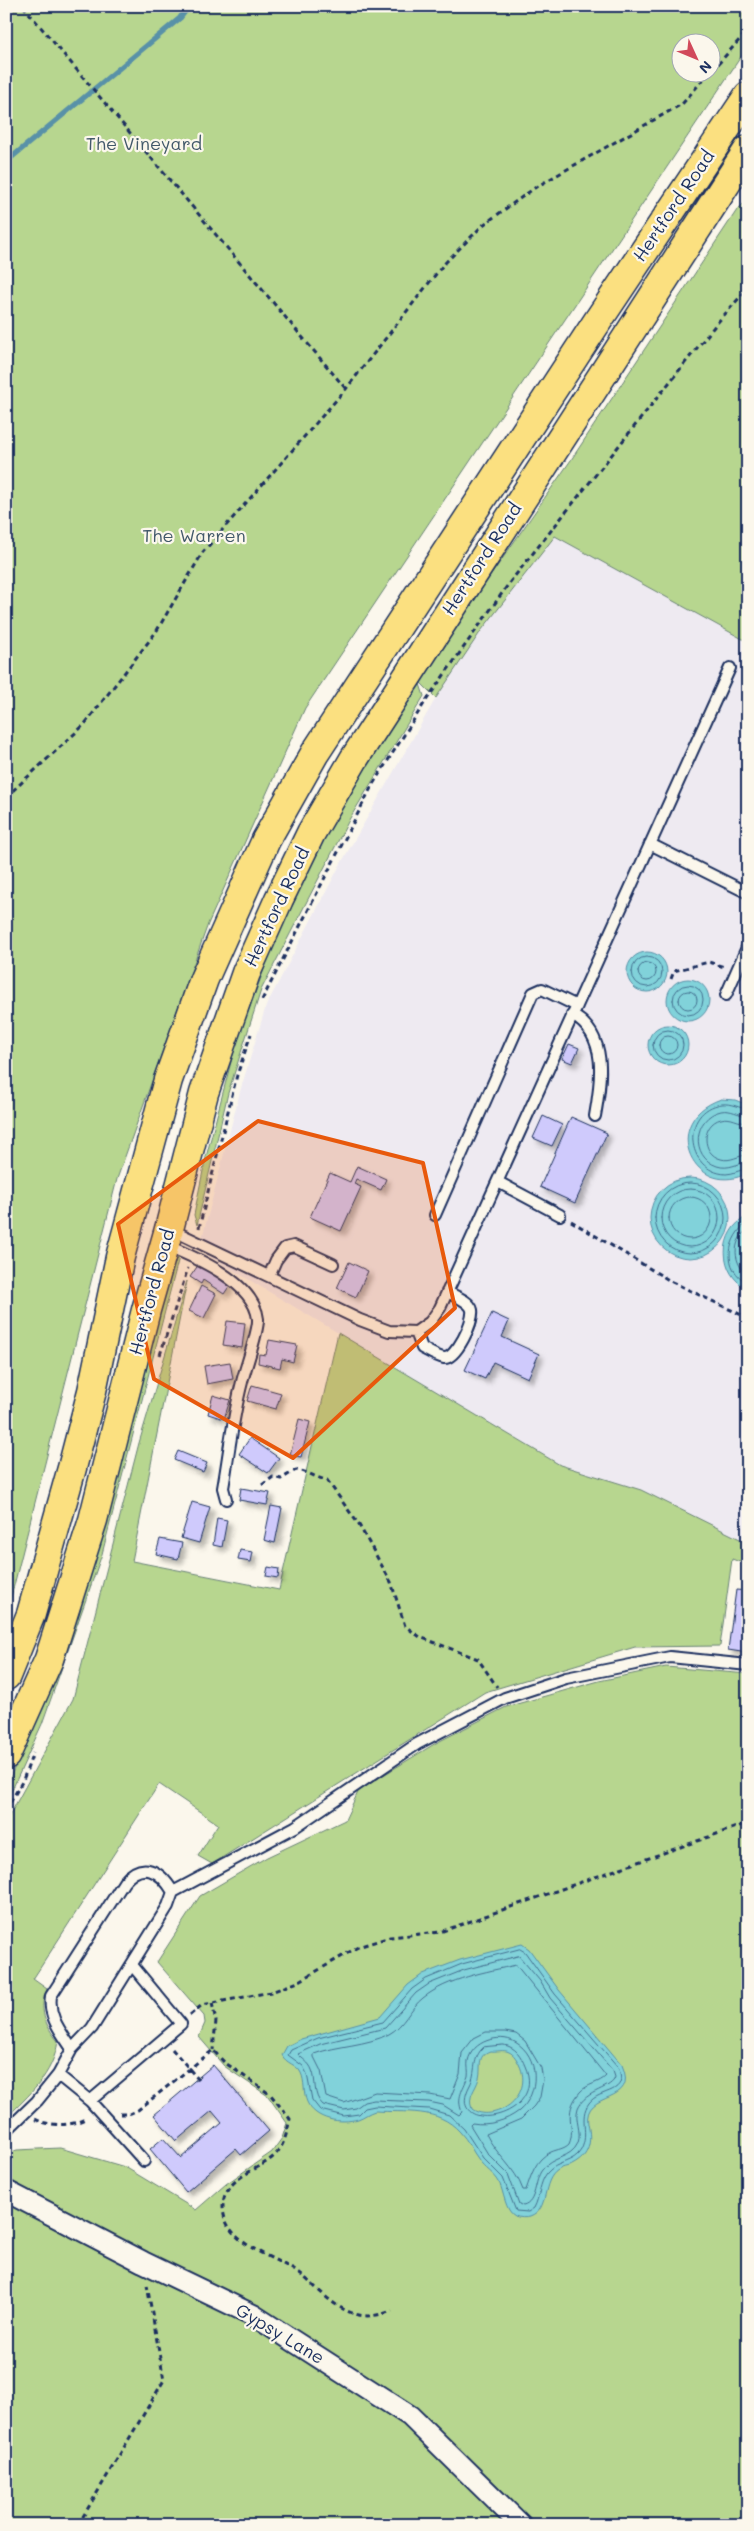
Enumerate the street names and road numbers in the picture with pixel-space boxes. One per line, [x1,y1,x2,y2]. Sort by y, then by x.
street label: Hertford Road [627,145,719,266]
street label: Hertford Road [436,498,527,619]
street label: Hertford Road [238,843,314,970]
street label: Hertford Road [123,1226,179,1357]
street label: Gypsy Lane [232,2297,329,2369]

